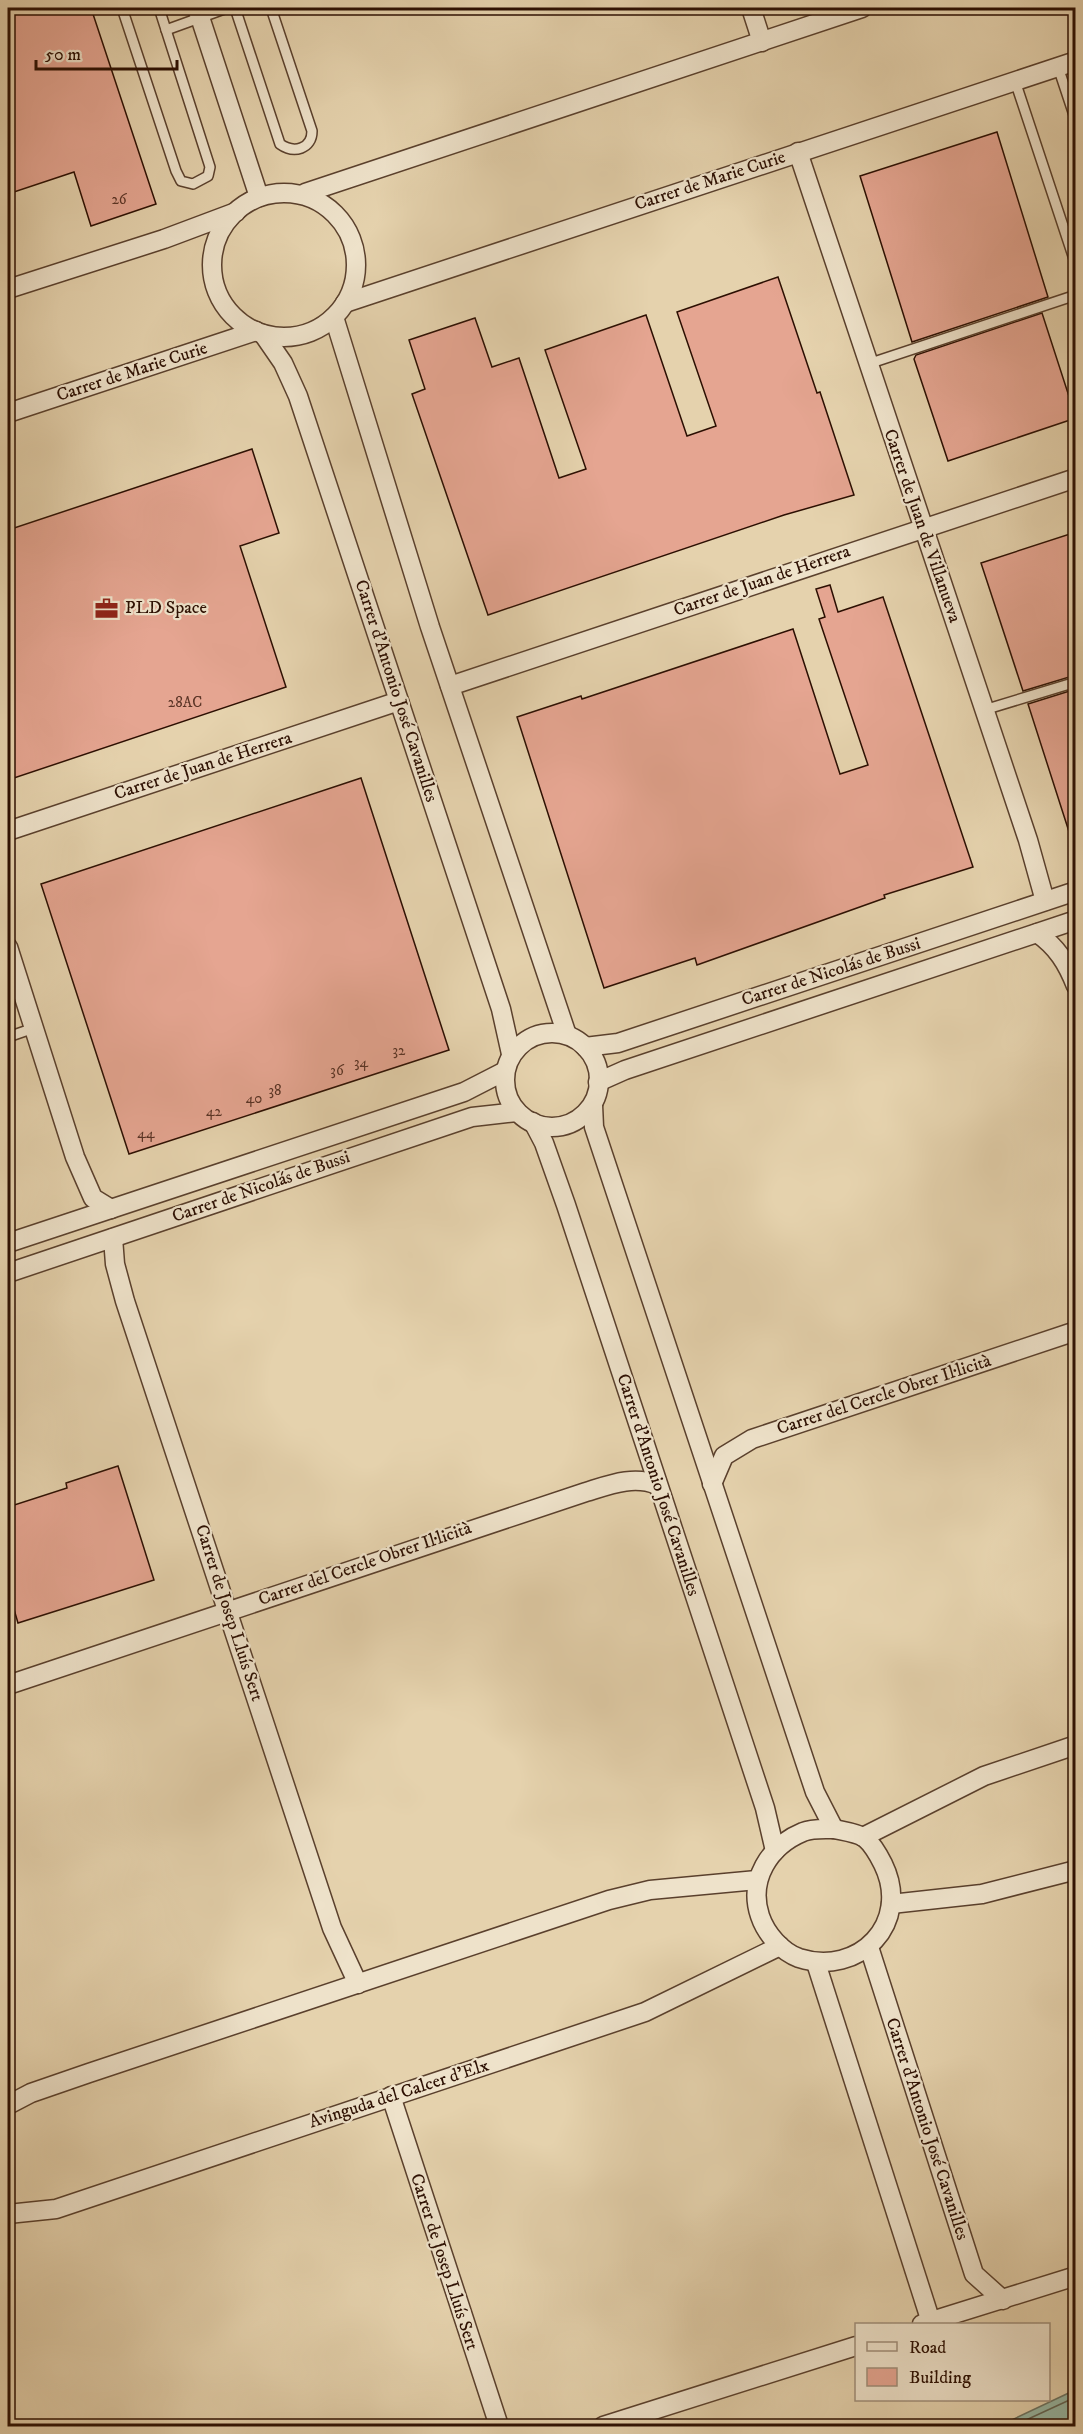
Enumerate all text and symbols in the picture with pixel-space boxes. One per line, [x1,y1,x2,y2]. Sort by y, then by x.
scale bar [36,33,177,71]
text: 50 m [45,44,81,66]
street label: Carrer de Marie Curie [632,146,788,216]
house number: 26 [111,190,128,209]
street label: Carrer de Marie Curie [54,337,210,407]
street label: Carrer de Juan de Villanueva [878,426,966,626]
street label: Carrer de Juan de Herrera [671,540,854,622]
street label: Carrer d'Antonio José Cavanilles [350,577,442,805]
office icon: PLD Space [94,595,120,621]
place label: PLD Space [125,597,207,619]
house number: 28AC [168,693,202,712]
street label: Carrer de Juan de Herrera [111,727,295,805]
street label: Carrer de Nicolás de Bussi [739,933,923,1011]
house number: 32 [393,1041,406,1060]
house number: 34 [354,1053,368,1072]
house number: 36 [330,1061,345,1080]
house number: 38 [268,1081,282,1100]
house number: 40 [246,1089,262,1108]
house number: 42 [206,1102,223,1121]
house number: 44 [137,1124,155,1143]
street label: Carrer de Nicolás de Bussi [169,1146,353,1228]
street label: Carrer del Cercle Obrer Il·licità [774,1350,994,1440]
street label: Carrer d'Antonio José Cavanilles [612,1371,704,1599]
street label: Carrer del Cercle Obrer Il·licità [256,1517,475,1611]
street label: Carrer de Josep Lluís Sert [190,1522,268,1704]
street label: Carrer d'Antonio José Cavanilles [881,2015,973,2243]
street label: Avinguda del Calcer d'Elx [306,2054,492,2134]
street label: Carrer de Josep Lluís Sert [405,2171,483,2353]
legend [855,2323,1050,2401]
text: Road [909,2337,946,2359]
text: Building [909,2367,971,2389]

